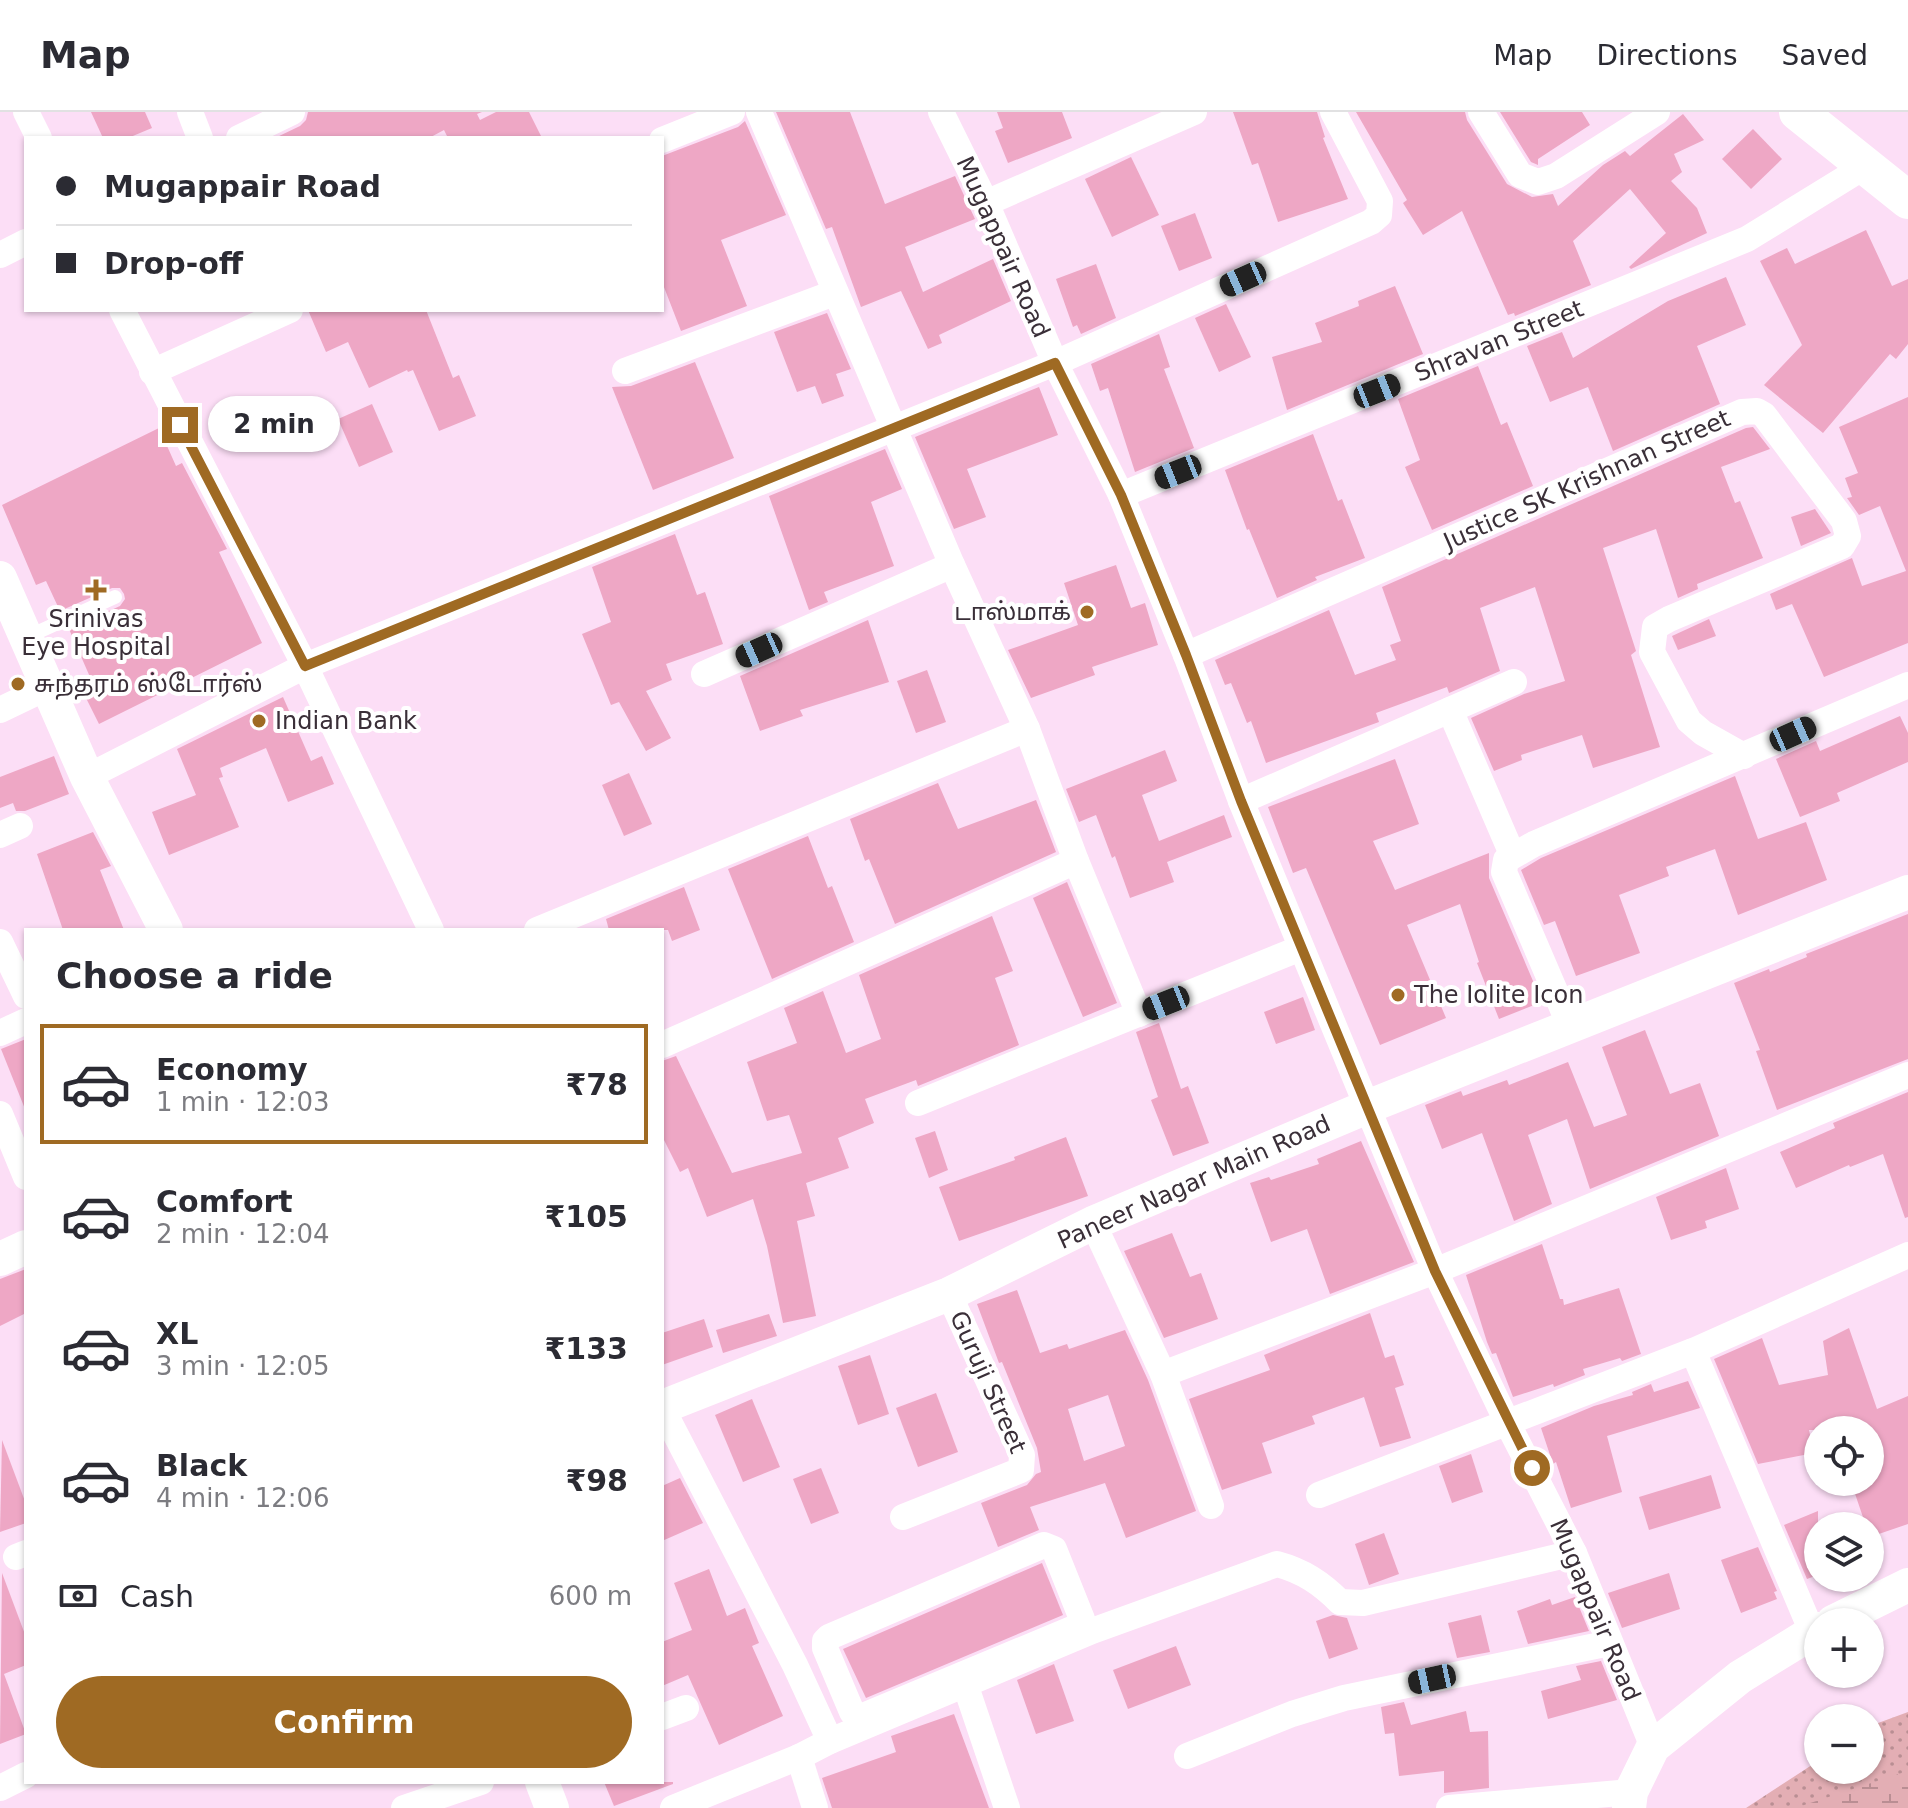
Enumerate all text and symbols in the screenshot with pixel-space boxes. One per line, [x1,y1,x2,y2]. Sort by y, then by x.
text: Map [40,33,131,77]
text: Map [1493,39,1552,72]
text: Directions [1596,39,1737,72]
text: Saved [1781,39,1868,72]
street label: Mugappair Road [950,152,1056,342]
text: Mugappair Road [104,169,381,204]
text: Drop-off [104,246,243,281]
car [1216,258,1270,300]
street label: Shravan Street [1410,294,1588,388]
car [1350,371,1404,411]
callout: 2 min [208,397,340,453]
street label: Justice SK Krishnan Street [1438,404,1735,557]
route end [162,407,198,443]
text: 2 min [233,409,315,439]
car [1151,452,1205,492]
marker: Srinivas Eye Hospital [85,579,107,601]
place label: டாஸ்மாக் [954,598,1071,626]
marker: டாஸ்மாக் [1078,603,1096,621]
place label: Srinivas Eye Hospital [21,605,171,661]
car [732,629,786,671]
place label: சுந்தரம் ஸ்டோர்ஸ் [34,670,263,700]
marker: சுந்தரம் ஸ்டோர்ஸ் [9,675,27,693]
place label: Indian Bank [275,707,417,735]
marker: Indian Bank [250,712,268,730]
car [1766,713,1820,755]
text: Choose a ride [56,955,333,996]
place label: The Iolite Icon [1413,981,1583,1009]
car [1139,983,1193,1023]
marker: The Iolite Icon [1389,986,1407,1004]
icon: car [60,1048,132,1120]
text: Economy [156,1052,308,1087]
text: ₹78 [565,1067,628,1102]
text: 1 min · 12:03 [156,1087,330,1117]
street label: Paneer Nagar Main Road [1053,1109,1335,1255]
icon: car [60,1180,132,1252]
text: Comfort [156,1184,293,1219]
text: ₹105 [545,1199,628,1234]
text: 2 min · 12:04 [156,1219,330,1249]
street label: Guruji Street [944,1307,1032,1457]
icon: car [60,1312,132,1384]
text: XL [156,1316,198,1351]
text: ₹133 [545,1331,628,1366]
text: 3 min · 12:05 [156,1351,330,1381]
map controls [1804,1416,1884,1784]
button: locate [1804,1416,1884,1496]
icon: car [60,1444,132,1516]
text: Black [156,1448,247,1483]
route start [1514,1450,1550,1486]
text: ₹98 [565,1463,628,1498]
text: 4 min · 12:06 [156,1483,330,1513]
button: layers [1804,1512,1884,1592]
street label: Mugappair Road [1544,1515,1646,1705]
icon: cash [56,1574,100,1618]
text: Cash [120,1579,194,1614]
text: 600 m [549,1581,632,1611]
button: + [1804,1608,1884,1688]
car [1406,1662,1458,1696]
button: Confirm [56,1676,632,1768]
button: − [1804,1704,1884,1784]

